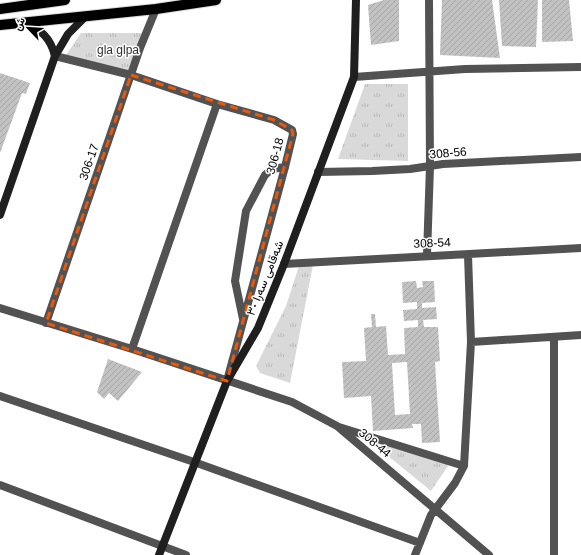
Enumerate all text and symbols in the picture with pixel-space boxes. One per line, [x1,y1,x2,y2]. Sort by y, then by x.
north arrow [8,8,48,48]
text: ش [11,15,28,33]
park label: gla glpa [97,43,139,57]
street label: 306-18 [263,136,287,176]
street label: 306-17 [76,142,102,182]
street label: 308-56 [429,144,468,162]
street label: 308-54 [413,235,451,251]
street label: شەقامی سەرا ٣٠ [244,238,287,318]
street label: 308-44 [356,426,394,461]

